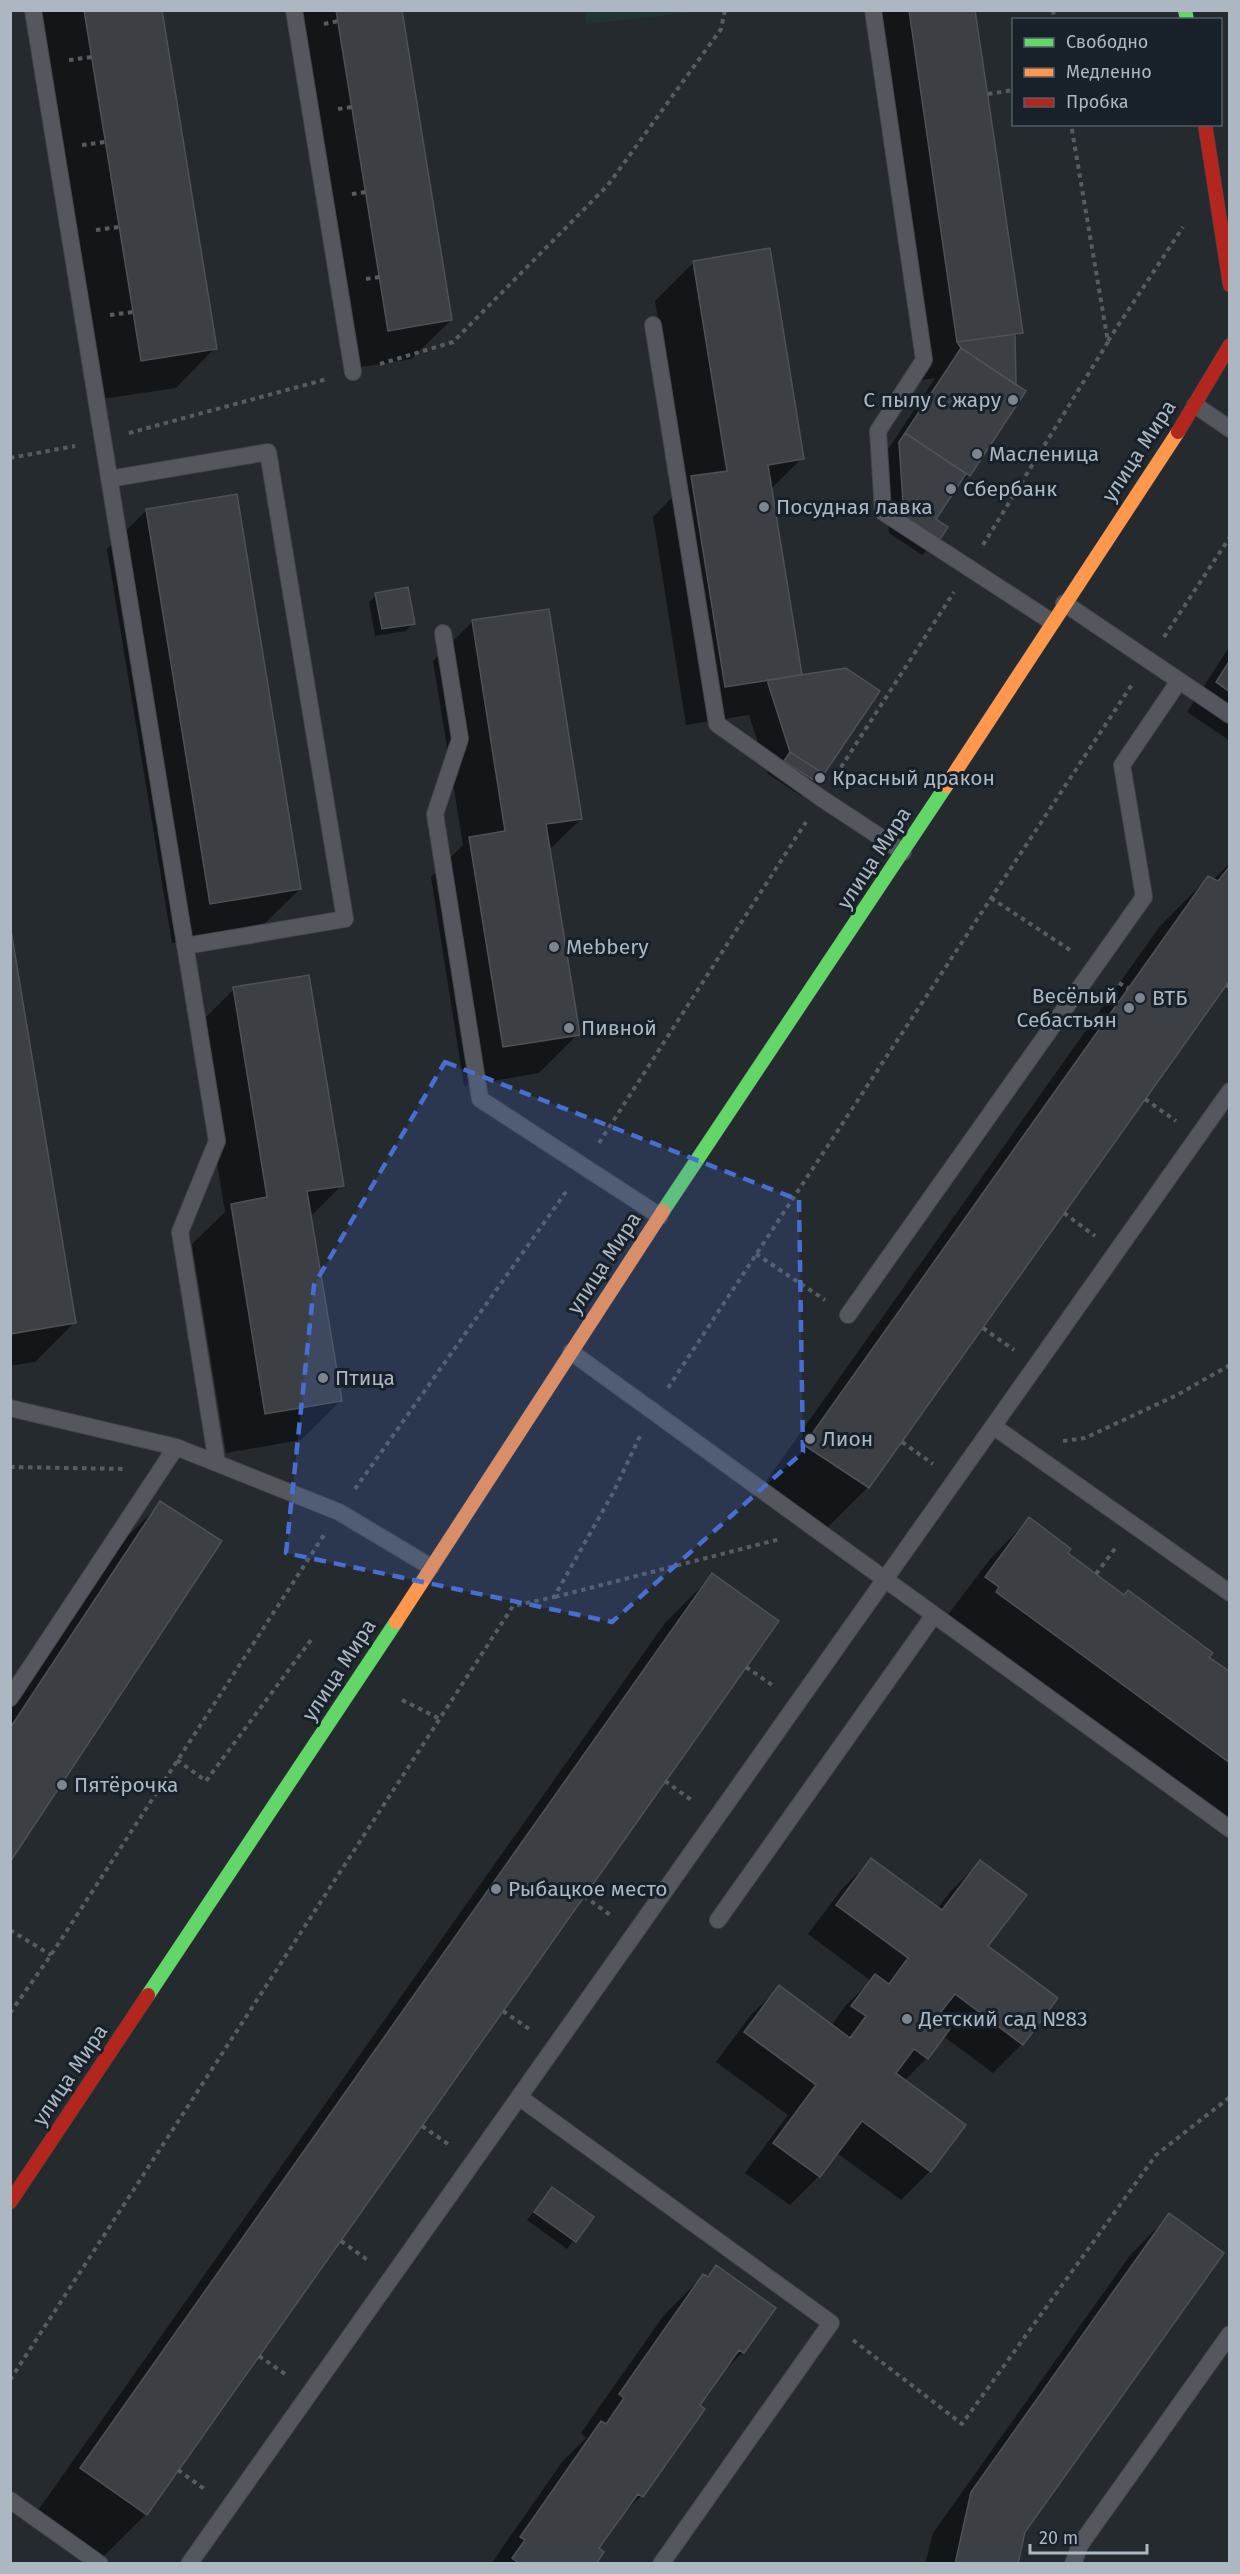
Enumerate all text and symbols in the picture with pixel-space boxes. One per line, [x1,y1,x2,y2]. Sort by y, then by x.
legend [1012,18,1222,126]
text: Свободно [1066,31,1148,53]
text: Медленно [1066,61,1152,83]
text: Пробка [1066,91,1129,113]
place label: С пылу с жару [863,387,1002,413]
marker: С пылу с жару [1006,393,1020,407]
street label: улица Мира [1096,395,1182,507]
place label: Масленица [989,441,1099,467]
marker: Масленица [970,447,984,461]
place label: Сбербанк [963,476,1057,502]
marker: Сбербанк [944,482,958,496]
place label: Посудная лавка [776,494,933,520]
marker: Посудная лавка [757,500,771,514]
place label: Красный дракон [832,765,995,791]
marker: Красный дракон [813,771,827,785]
street label: улица Мира [831,802,917,914]
place label: Mebbery [566,934,649,960]
marker: Mebbery [547,940,561,954]
place label: Весёлый Себастьян [1017,983,1117,1033]
place label: ВТБ [1152,985,1187,1011]
marker: ВТБ [1133,991,1147,1005]
marker: Весёлый Себастьян [1122,1001,1136,1015]
place label: Пивной [581,1015,657,1041]
marker: Пивной [562,1021,576,1035]
street label: улица Мира [561,1207,647,1319]
place label: Птица [335,1365,395,1391]
marker: Птица [316,1371,330,1385]
place label: Лион [822,1426,873,1452]
marker: Лион [803,1432,817,1446]
street label: улица Мира [296,1614,382,1726]
place label: Пятёрочка [74,1772,178,1798]
marker: Пятёрочка [55,1778,69,1792]
place label: Рыбацкое место [508,1876,668,1902]
marker: Рыбацкое место [489,1882,503,1896]
place label: Детский сад №83 [918,2006,1088,2032]
marker: Детский сад №83 [900,2012,914,2026]
street label: улица Мира [27,2019,113,2131]
scale bar [1030,2517,1147,2555]
text: 20 m [1039,2527,1078,2549]

